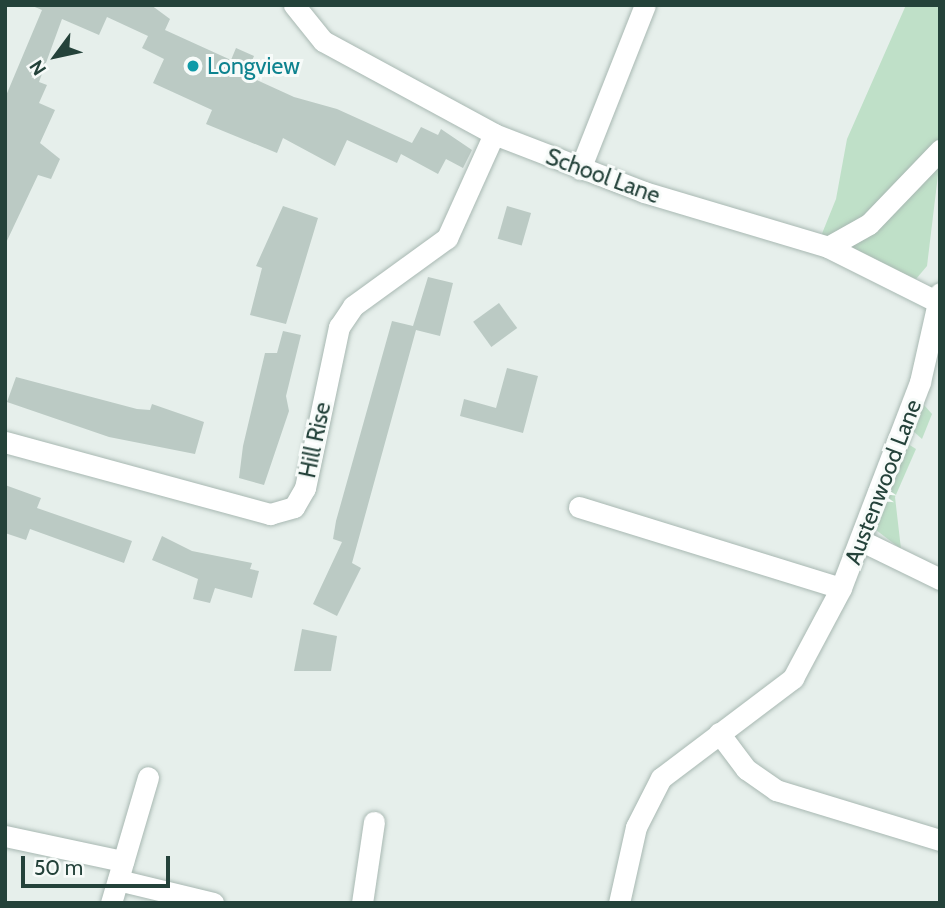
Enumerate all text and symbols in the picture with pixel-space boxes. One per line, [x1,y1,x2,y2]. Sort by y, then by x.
north arrow [21,21,91,91]
place label: Longview [207,52,300,80]
text: N [25,56,51,80]
marker: Longview [185,58,201,74]
street label: School Lane [542,143,664,209]
street label: Austenwood Lane [839,396,927,568]
street label: Hill Rise [294,400,336,480]
scale bar [24,842,173,886]
text: 50 m [34,855,83,880]

